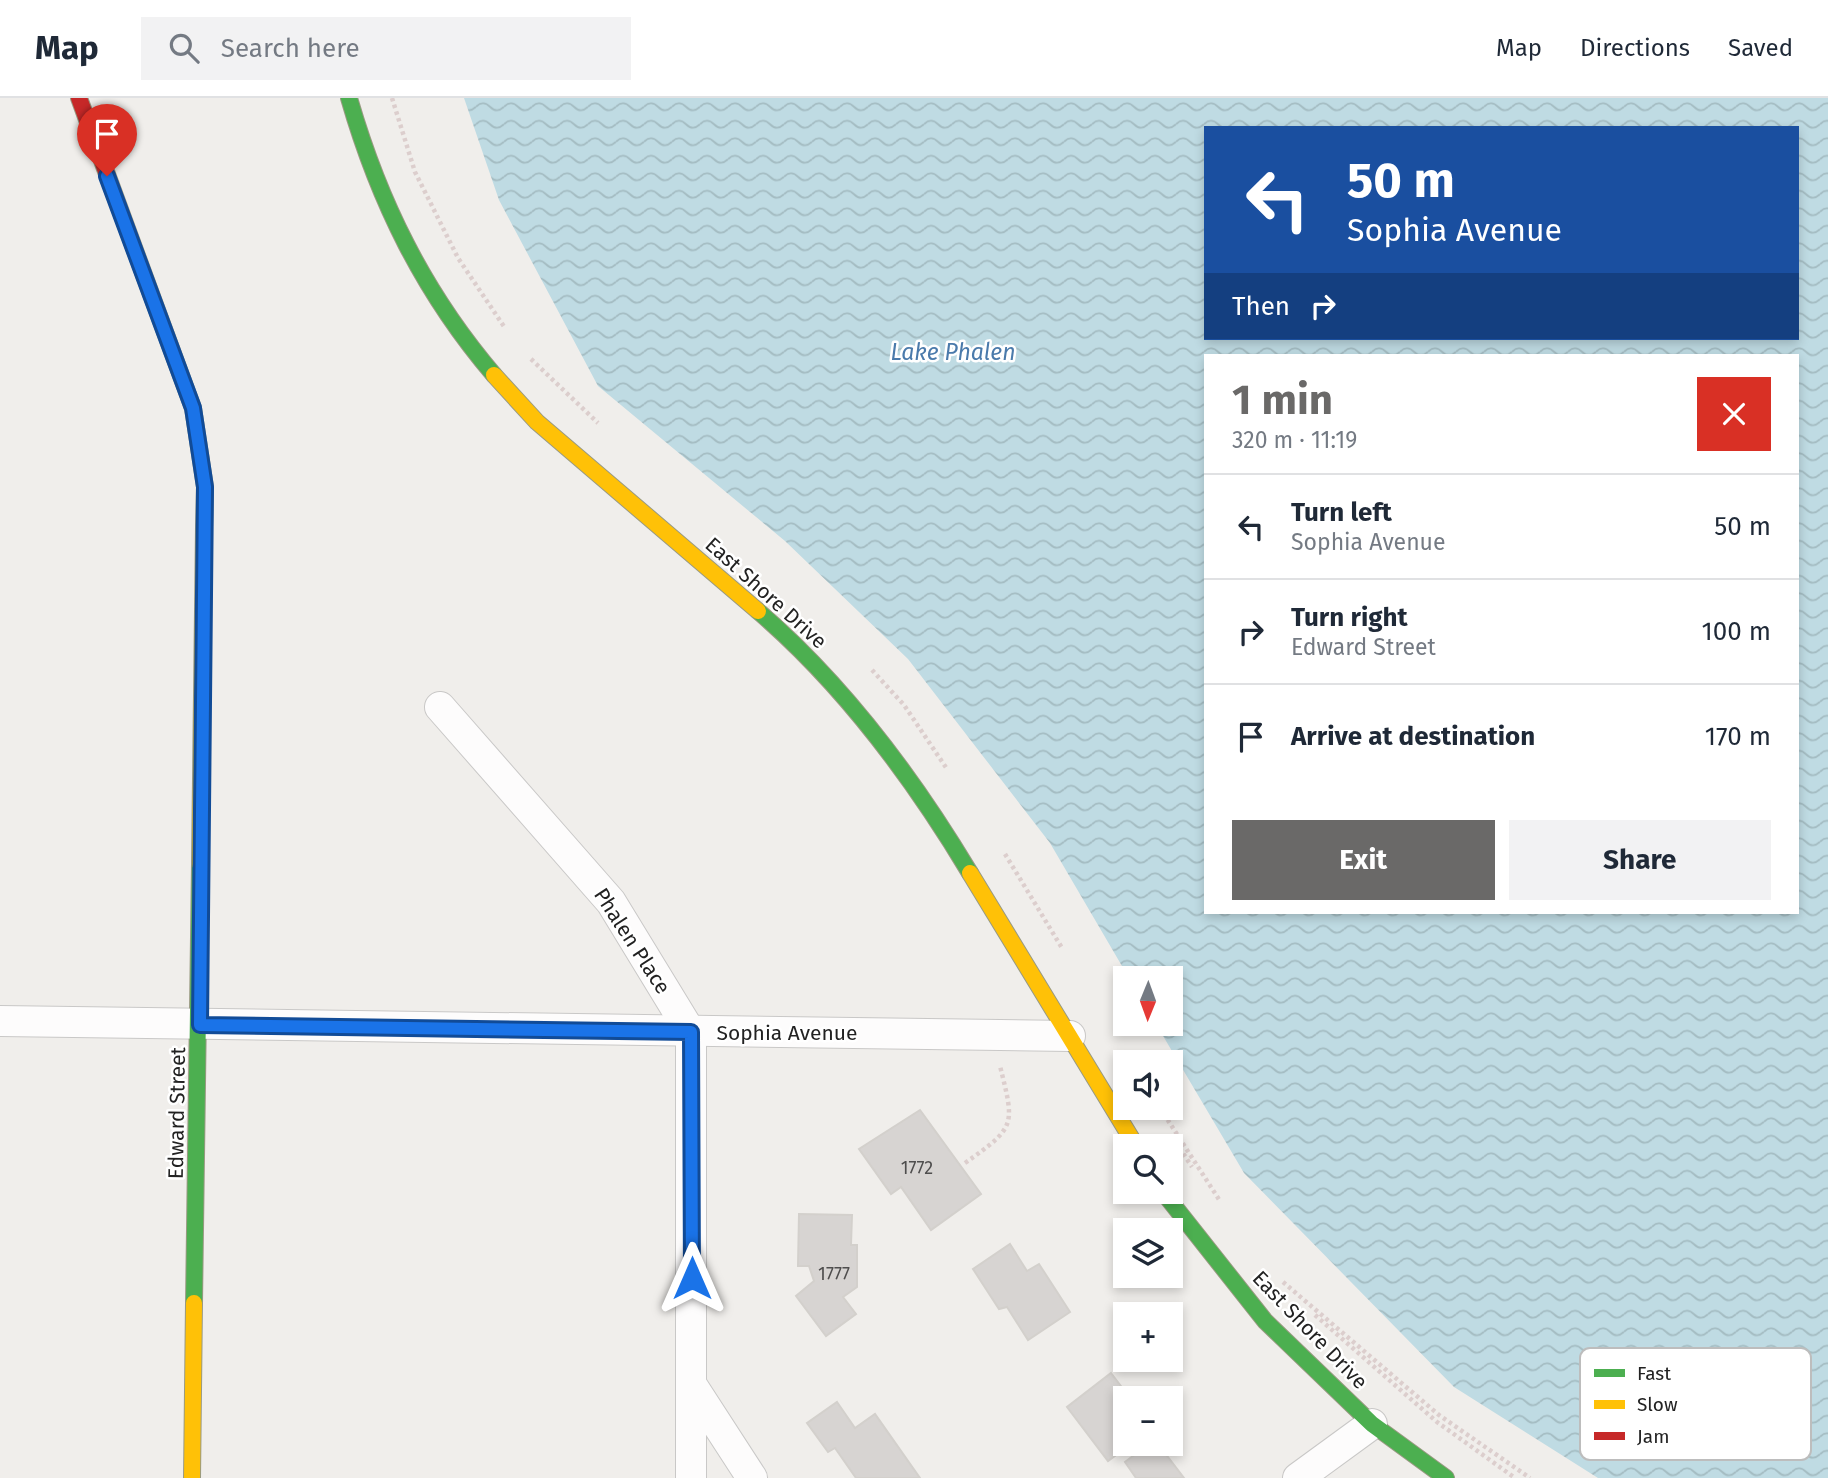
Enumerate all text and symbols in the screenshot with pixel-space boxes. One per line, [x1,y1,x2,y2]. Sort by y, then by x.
search box [141,17,631,80]
text: Map [35,28,99,68]
icon: search [165,29,203,67]
text: Search here [221,33,360,64]
text: Map [1496,34,1542,62]
text: Directions [1580,34,1690,62]
text: Saved [1728,34,1793,62]
pin [77,104,137,176]
icon: arrive [88,115,126,153]
text: 50 m [1347,151,1455,210]
icon: left [1232,154,1323,245]
text: Sophia Avenue [1347,211,1562,249]
icon: right [1304,287,1342,325]
text: Then [1232,291,1290,322]
water label: Lake Phalen [890,338,1016,366]
text: 1 min [1232,375,1333,425]
button: close [1697,377,1771,451]
text: 320 m · 11:19 [1232,426,1357,454]
text: Turn left [1291,497,1392,528]
icon: left [1232,508,1270,546]
text: 50 m [1714,511,1771,542]
text: Sophia Avenue [1291,528,1446,556]
street label: East Shore Drive [700,532,832,654]
text: Turn right [1291,602,1408,633]
icon: right [1232,613,1270,651]
text: 100 m [1702,616,1771,647]
text: Edward Street [1291,633,1436,661]
icon: arrive [1232,718,1270,756]
text: Arrive at destination [1291,721,1535,752]
text: 170 m [1705,721,1771,752]
button: Exit [1232,820,1495,900]
button: Share [1509,820,1771,900]
street label: Phalen Place [588,883,676,999]
north arrow [1113,966,1183,1036]
map controls [1113,966,1183,1456]
street label: Sophia Avenue [716,1020,858,1046]
street label: Edward Street [163,1046,191,1179]
button: sound [1113,1050,1183,1120]
button: search [1113,1134,1183,1204]
house number: 1772 [901,1157,933,1179]
button: layers [1113,1218,1183,1288]
position arrow [655,1241,729,1315]
house number: 1777 [818,1263,850,1285]
street label: East Shore Drive [1247,1265,1373,1395]
button: + [1113,1302,1183,1372]
legend [1580,1348,1811,1460]
text: Fast [1637,1362,1671,1385]
button: − [1113,1386,1183,1456]
text: Slow [1637,1393,1678,1416]
text: Jam [1637,1425,1669,1448]

